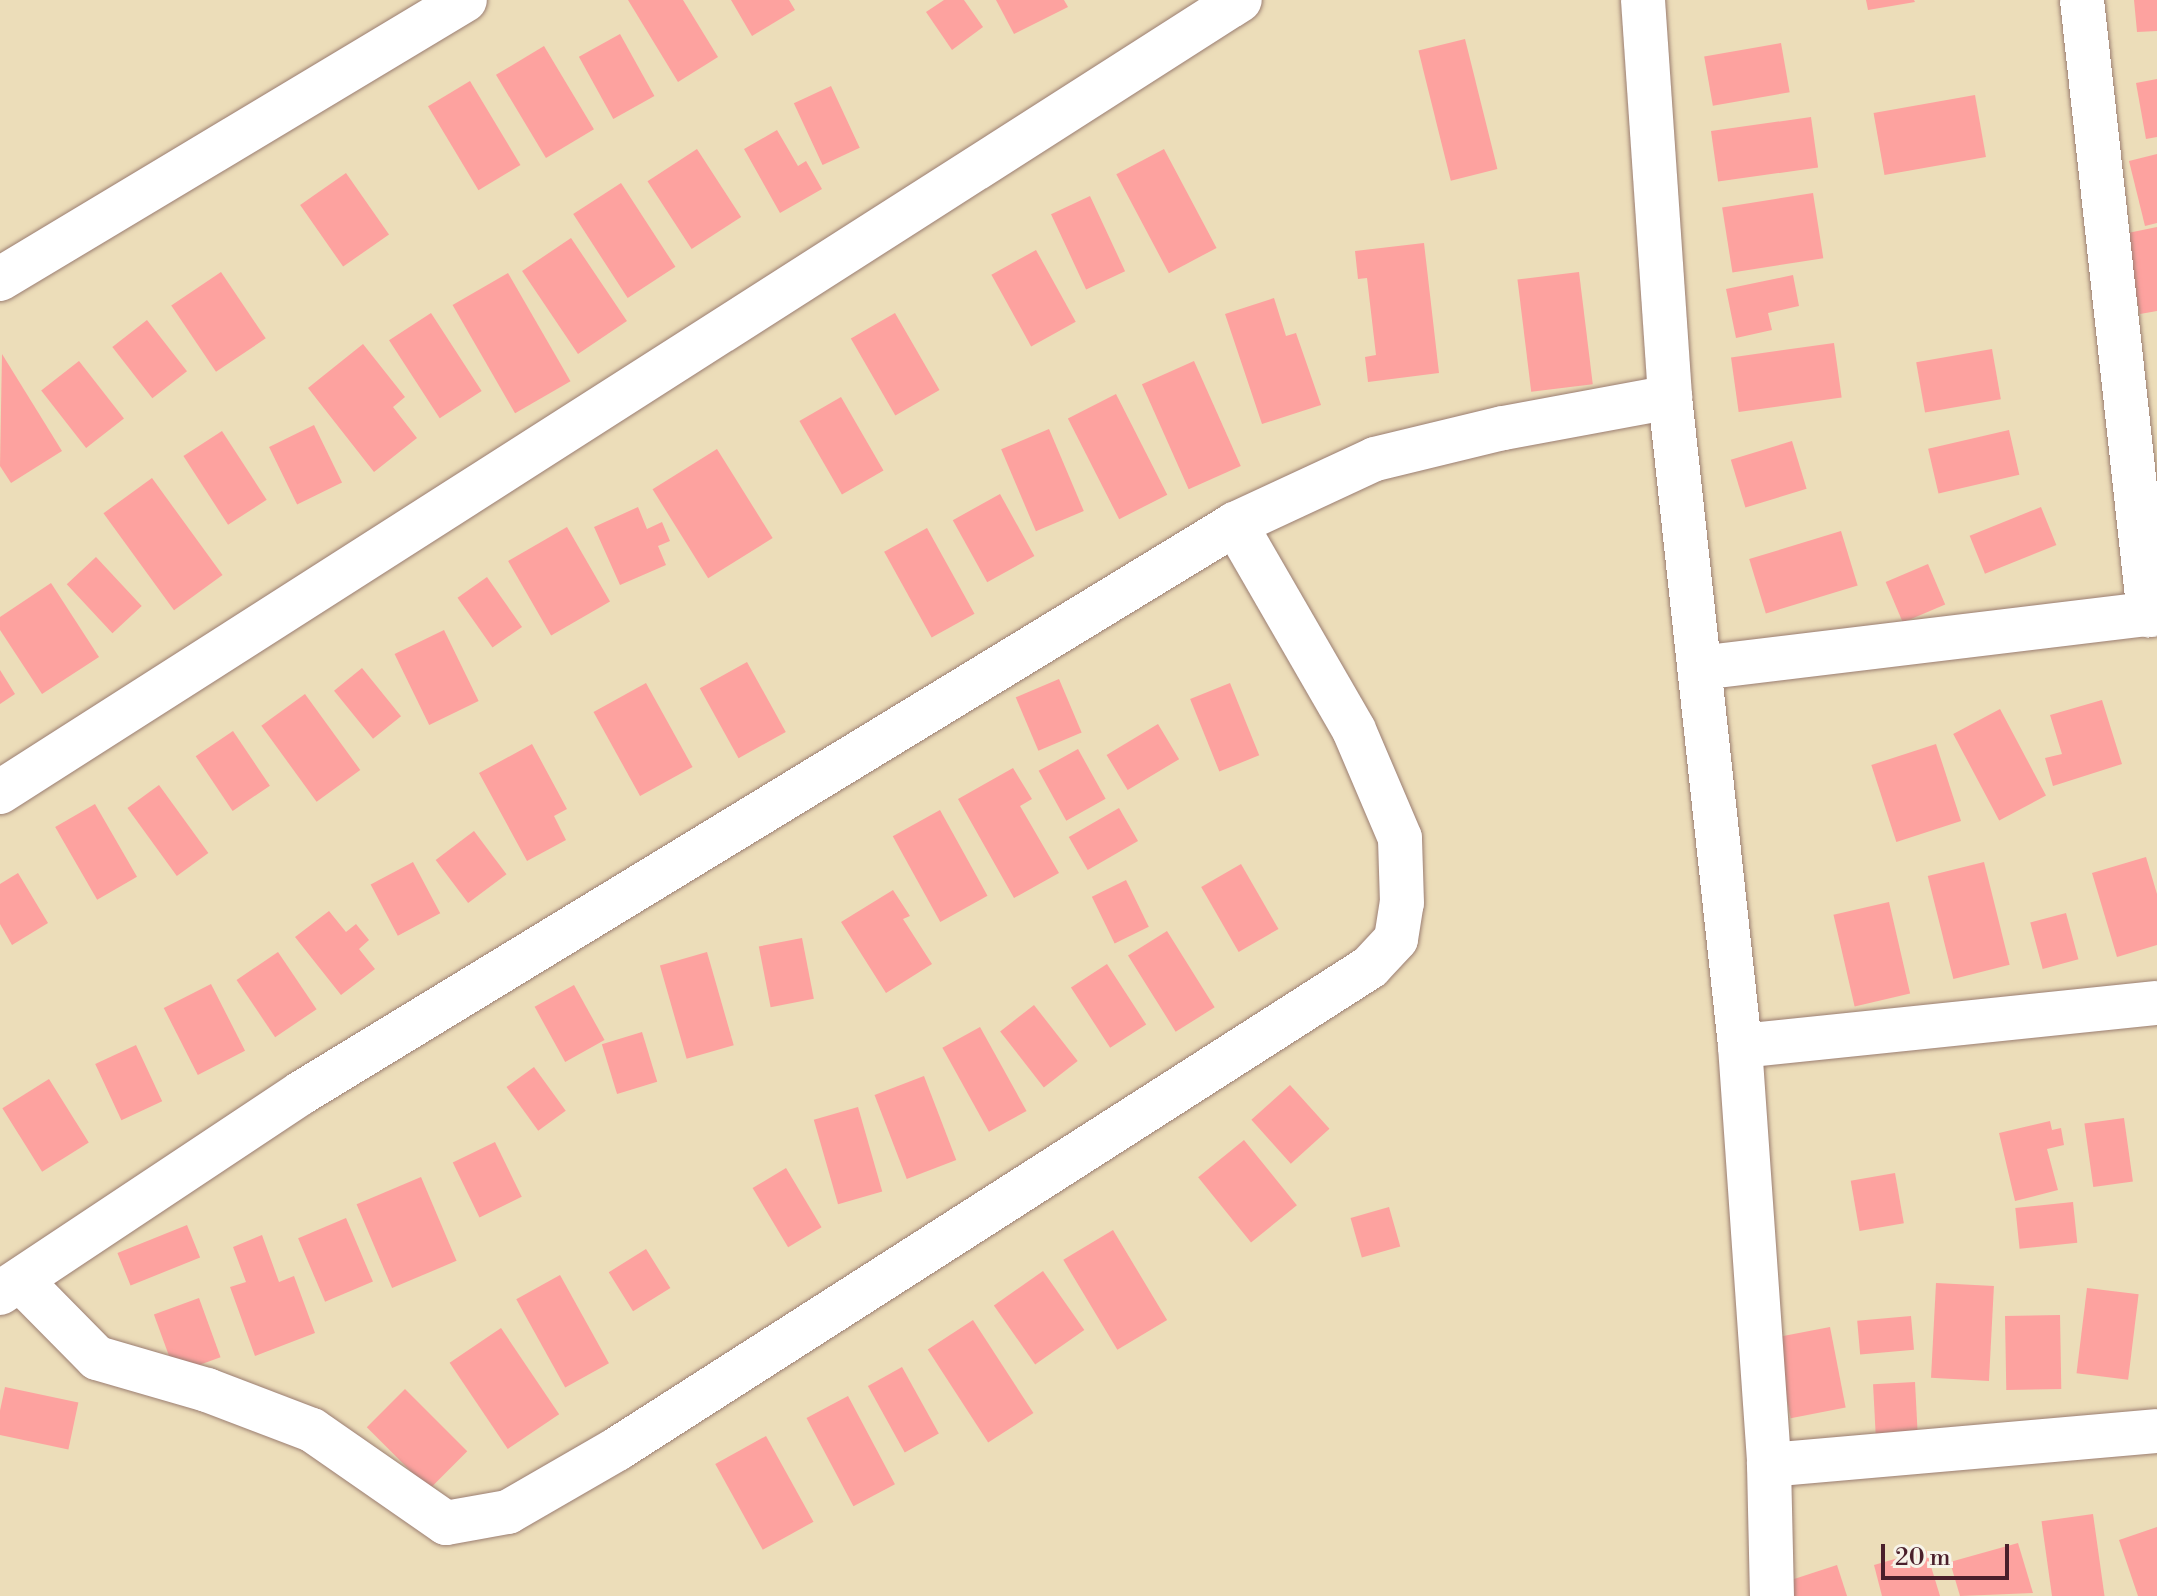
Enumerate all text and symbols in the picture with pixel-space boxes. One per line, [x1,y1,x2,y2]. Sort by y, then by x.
scale bar [1885,1528,2013,1578]
text: 20 m [1895,1543,1951,1573]

